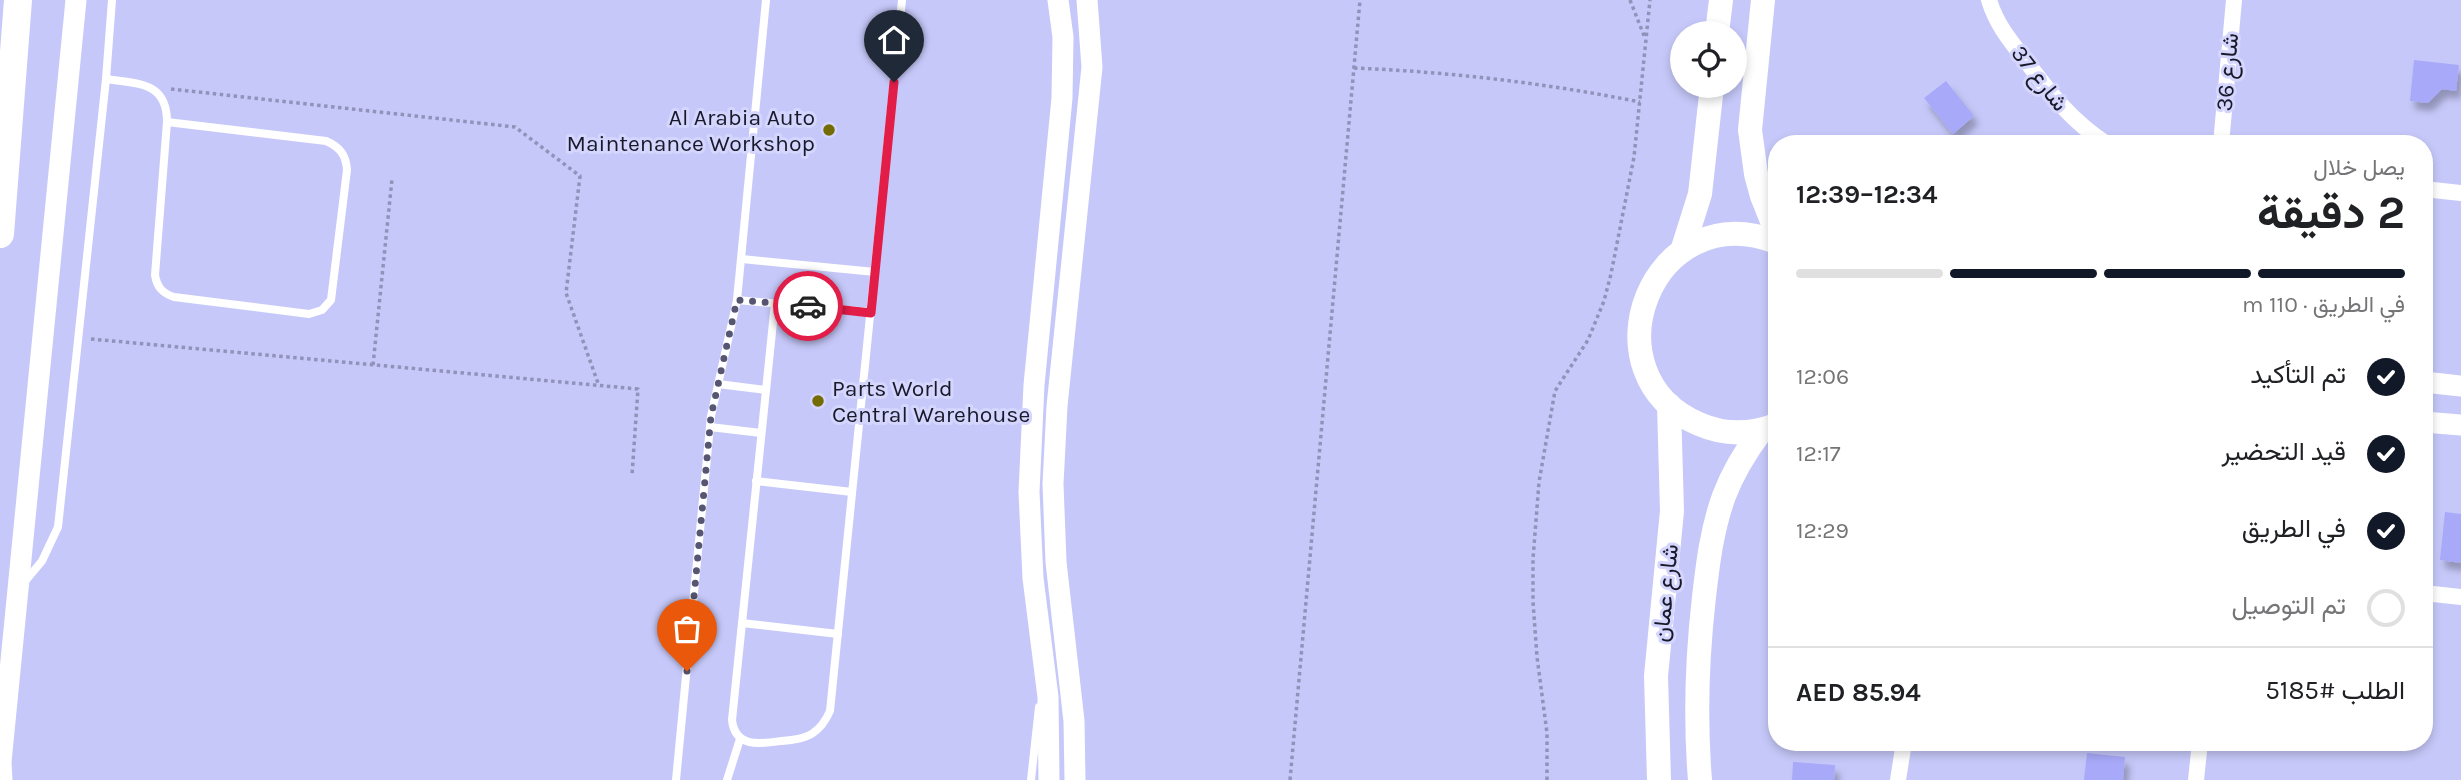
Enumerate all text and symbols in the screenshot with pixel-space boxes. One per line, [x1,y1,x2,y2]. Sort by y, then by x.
pin [864,10,924,82]
icon: home [875,21,913,59]
map controls [1670,21,1747,98]
button: locate [1670,21,1747,98]
street label: شارع 36 [2211,32,2246,112]
street label: شارع 37 [2004,40,2074,118]
place label: Al Arabia Auto Maintenance Workshop [566,104,815,157]
marker: Al Arabia Auto Maintenance Workshop [821,122,837,138]
text: يصل خلال [2313,154,2405,181]
text: 12:34–12:39 [1796,179,1937,210]
text: 2 دقيقة [2257,186,2405,240]
courier [773,271,843,341]
icon: car [789,287,827,325]
text: في الطريق · 110 m [2242,291,2405,318]
icon: check [2367,358,2405,396]
text: تم التأكيد [2250,359,2346,390]
text: 12:06 [1796,363,1849,390]
place label: Parts World Central Warehouse [832,375,1030,428]
marker: Parts World Central Warehouse [810,393,826,409]
icon: check [2367,435,2405,473]
text: قيد التحضير [2221,436,2346,467]
text: 12:17 [1796,440,1841,467]
icon: check [2367,512,2405,550]
text: في الطريق [2242,513,2346,544]
text: 12:29 [1796,517,1849,544]
street label: شارع عمان [1647,543,1686,644]
text: تم التوصيل [2231,590,2346,621]
pin [657,599,717,671]
icon: bag [668,610,706,648]
text: الطلب #5185 [2265,675,2405,706]
text: AED 85.94 [1796,677,1921,708]

